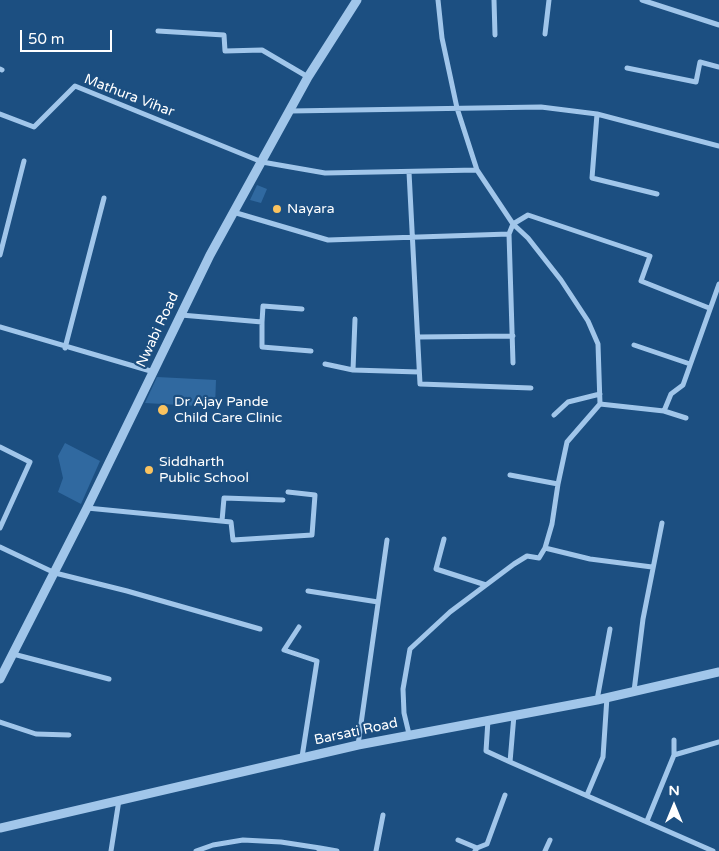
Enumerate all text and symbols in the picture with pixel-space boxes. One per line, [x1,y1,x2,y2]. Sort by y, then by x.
scale bar [22,20,115,52]
text: 50 m [28,30,65,48]
street label: Mathura Vihar [82,71,176,121]
place label: Nayara [287,201,335,217]
marker: Nayara [271,203,283,215]
street label: Nwabi Road [133,290,183,370]
place label: Dr Ajay Pande Child Care Clinic [174,394,282,427]
marker: Dr Ajay Pande Child Care Clinic [156,403,170,417]
place label: Siddharth Public School [159,454,249,487]
marker: Siddharth Public School [143,464,155,476]
street label: Barsati Road [313,715,399,749]
north arrow [649,781,699,831]
text: N [668,782,680,799]

